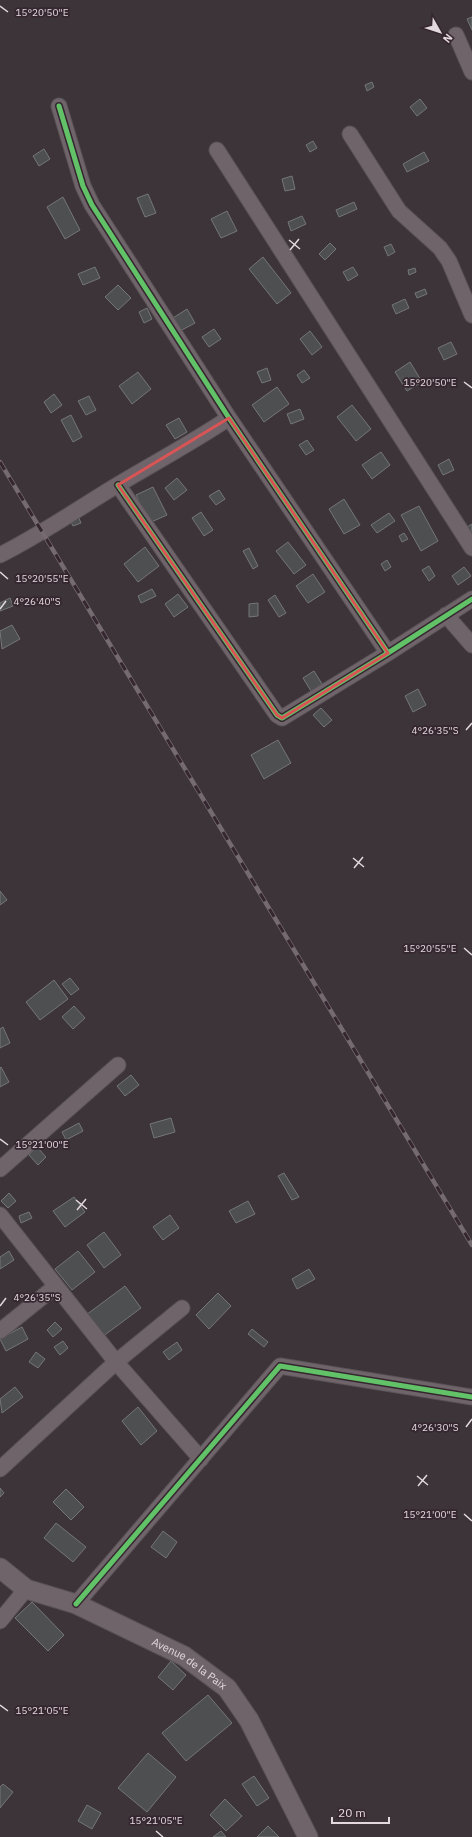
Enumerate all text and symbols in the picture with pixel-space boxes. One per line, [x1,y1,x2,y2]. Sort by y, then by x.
text: 15°20'50"E [15,6,69,19]
north arrow [420,12,460,52]
text: N [440,31,456,46]
text: 15°20'50"E [403,376,457,389]
text: 15°20'55"E [15,572,69,585]
text: 4°26'40"S [13,595,61,608]
text: 4°26'35"S [411,724,459,737]
text: 15°20'55"E [403,942,457,955]
text: 15°21'00"E [15,1138,69,1151]
text: 4°26'35"S [13,1291,61,1304]
text: 4°26'30"S [411,1421,459,1434]
text: 15°21'00"E [403,1508,457,1521]
street label: Avenue de la Paix [150,1635,230,1693]
text: 15°21'05"E [15,1704,69,1717]
scale bar [332,1799,389,1825]
text: 20 m [338,1805,366,1820]
text: 15°21'05"E [129,1814,183,1827]

